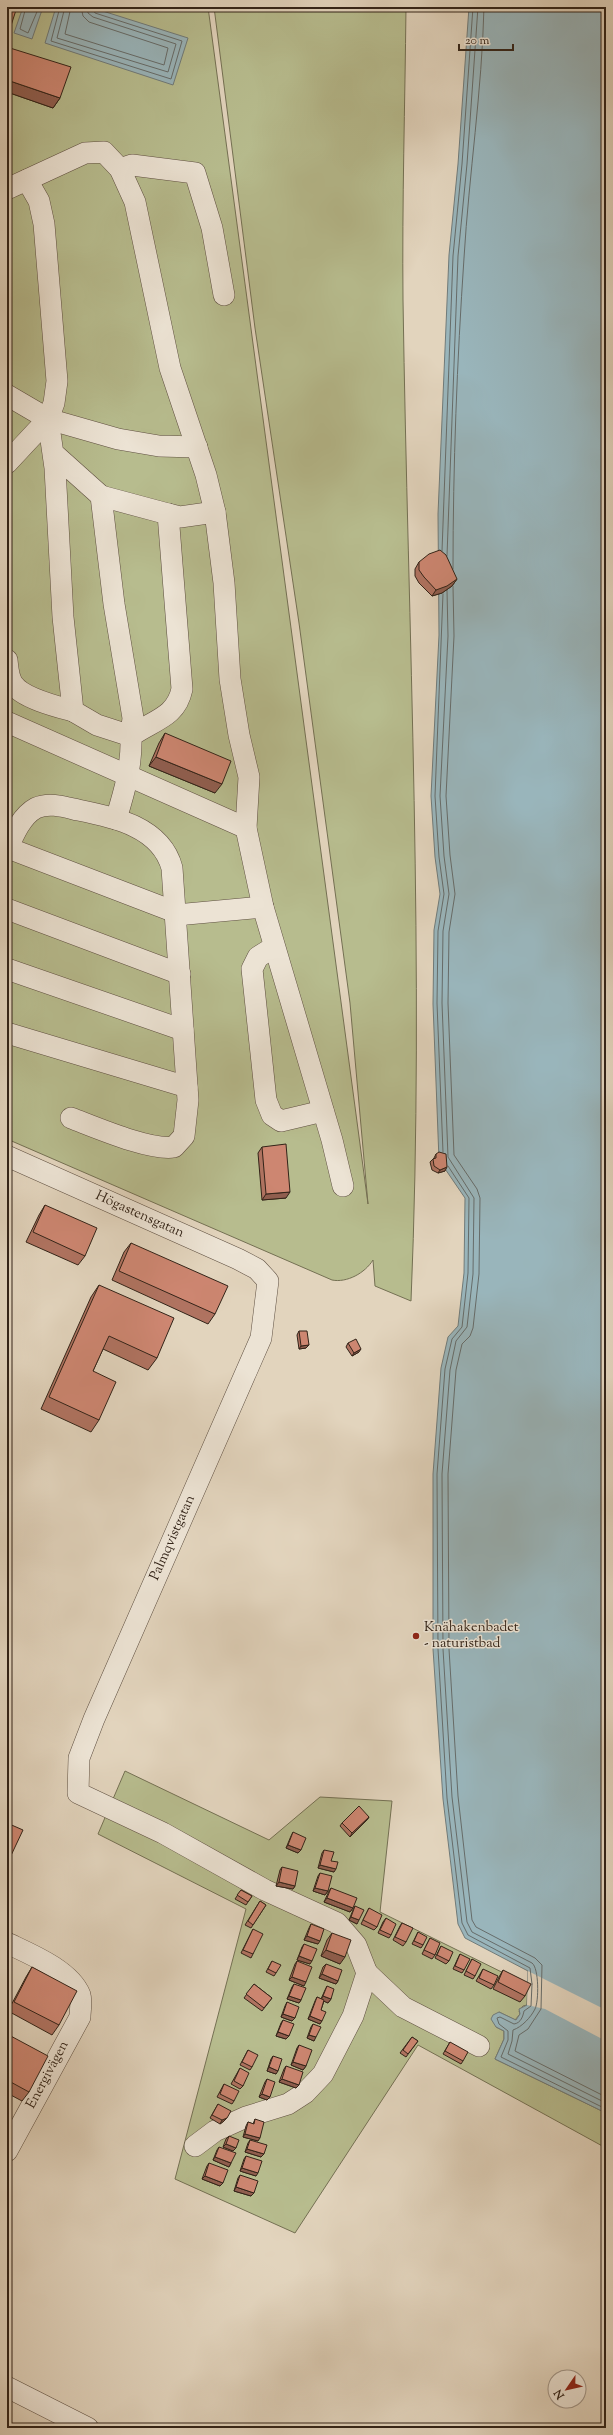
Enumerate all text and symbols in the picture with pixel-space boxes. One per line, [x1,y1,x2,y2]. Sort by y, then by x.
scale bar [459,26,513,52]
text: 20 m [465,32,490,50]
street label: Högastensgatan [92,1186,187,1244]
street label: Palmqvistgatan [145,1492,201,1584]
place label: Knähakenbadet - naturistbad [424,1618,519,1654]
marker: Knähakenbadet - naturistbad [411,1631,421,1641]
street label: Energivägen [22,2038,74,2112]
north arrow [547,2369,587,2409]
text: N [550,2386,569,2403]

